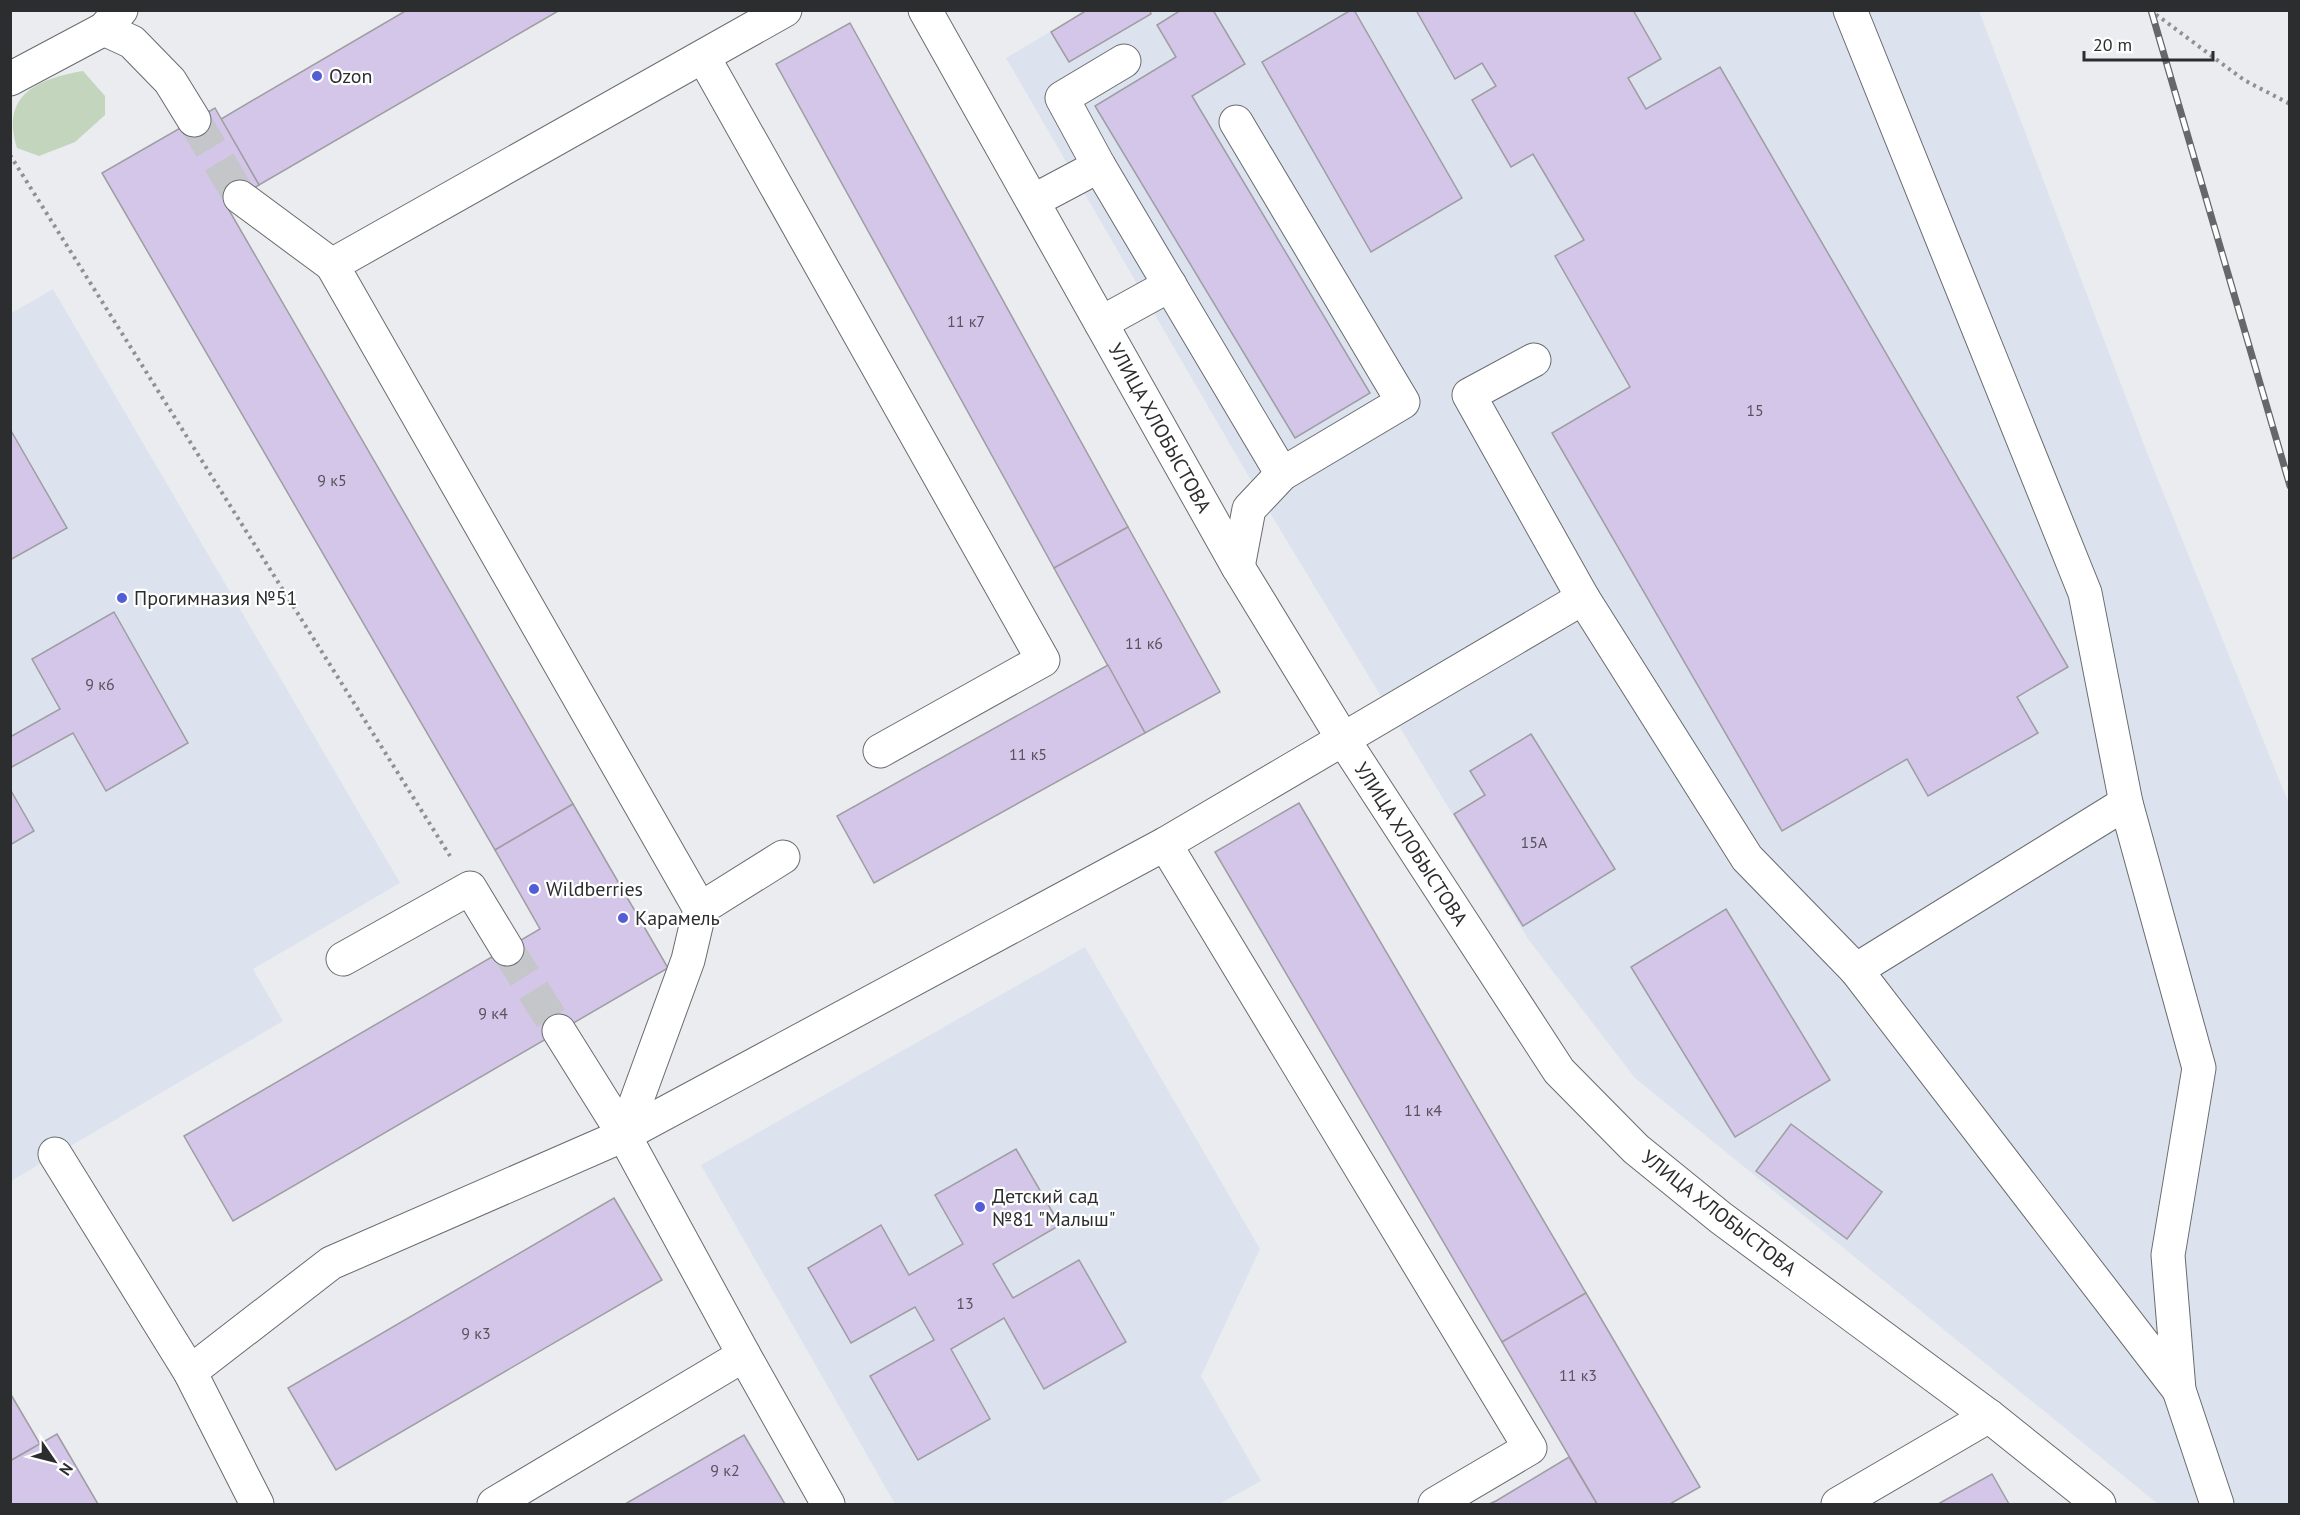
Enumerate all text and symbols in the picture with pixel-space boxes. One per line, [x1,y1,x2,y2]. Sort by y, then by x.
scale bar [2084,24,2213,62]
text: 20 m [2093,33,2132,56]
place label: Ozon [329,63,373,89]
marker: Ozon [310,69,324,83]
house number: 11 к7 [947,311,985,331]
street label: УЛИЦА ХЛОБЫСТОВА [1103,339,1218,518]
house number: 15 [1746,400,1764,420]
house number: 9 к5 [317,470,347,490]
place label: Прогимназия №51 [134,585,297,611]
marker: Прогимназия №51 [115,591,129,605]
house number: 11 к6 [1125,633,1163,653]
house number: 9 к6 [85,674,115,694]
house number: 11 к5 [1009,744,1047,764]
street label: УЛИЦА ХЛОБЫСТОВА [1348,757,1474,931]
house number: 15А [1521,832,1548,852]
place label: Wildberries [546,876,643,902]
marker: Wildberries [527,882,541,896]
place label: Карамель [635,905,720,931]
marker: Карамель [616,911,630,925]
house number: 9 к4 [478,1003,508,1023]
house number: 11 к4 [1404,1100,1442,1120]
street label: УЛИЦА ХЛОБЫСТОВА [1636,1144,1802,1282]
place label: Детский сад №81 "Малыш" [992,1183,1115,1232]
marker: Детский сад №81 "Малыш" [973,1200,987,1214]
house number: 13 [956,1293,974,1313]
house number: 9 к3 [461,1323,491,1343]
house number: 11 к3 [1559,1365,1597,1385]
north arrow [24,1431,84,1491]
text: N [55,1460,77,1480]
house number: 9 к2 [710,1460,740,1480]

